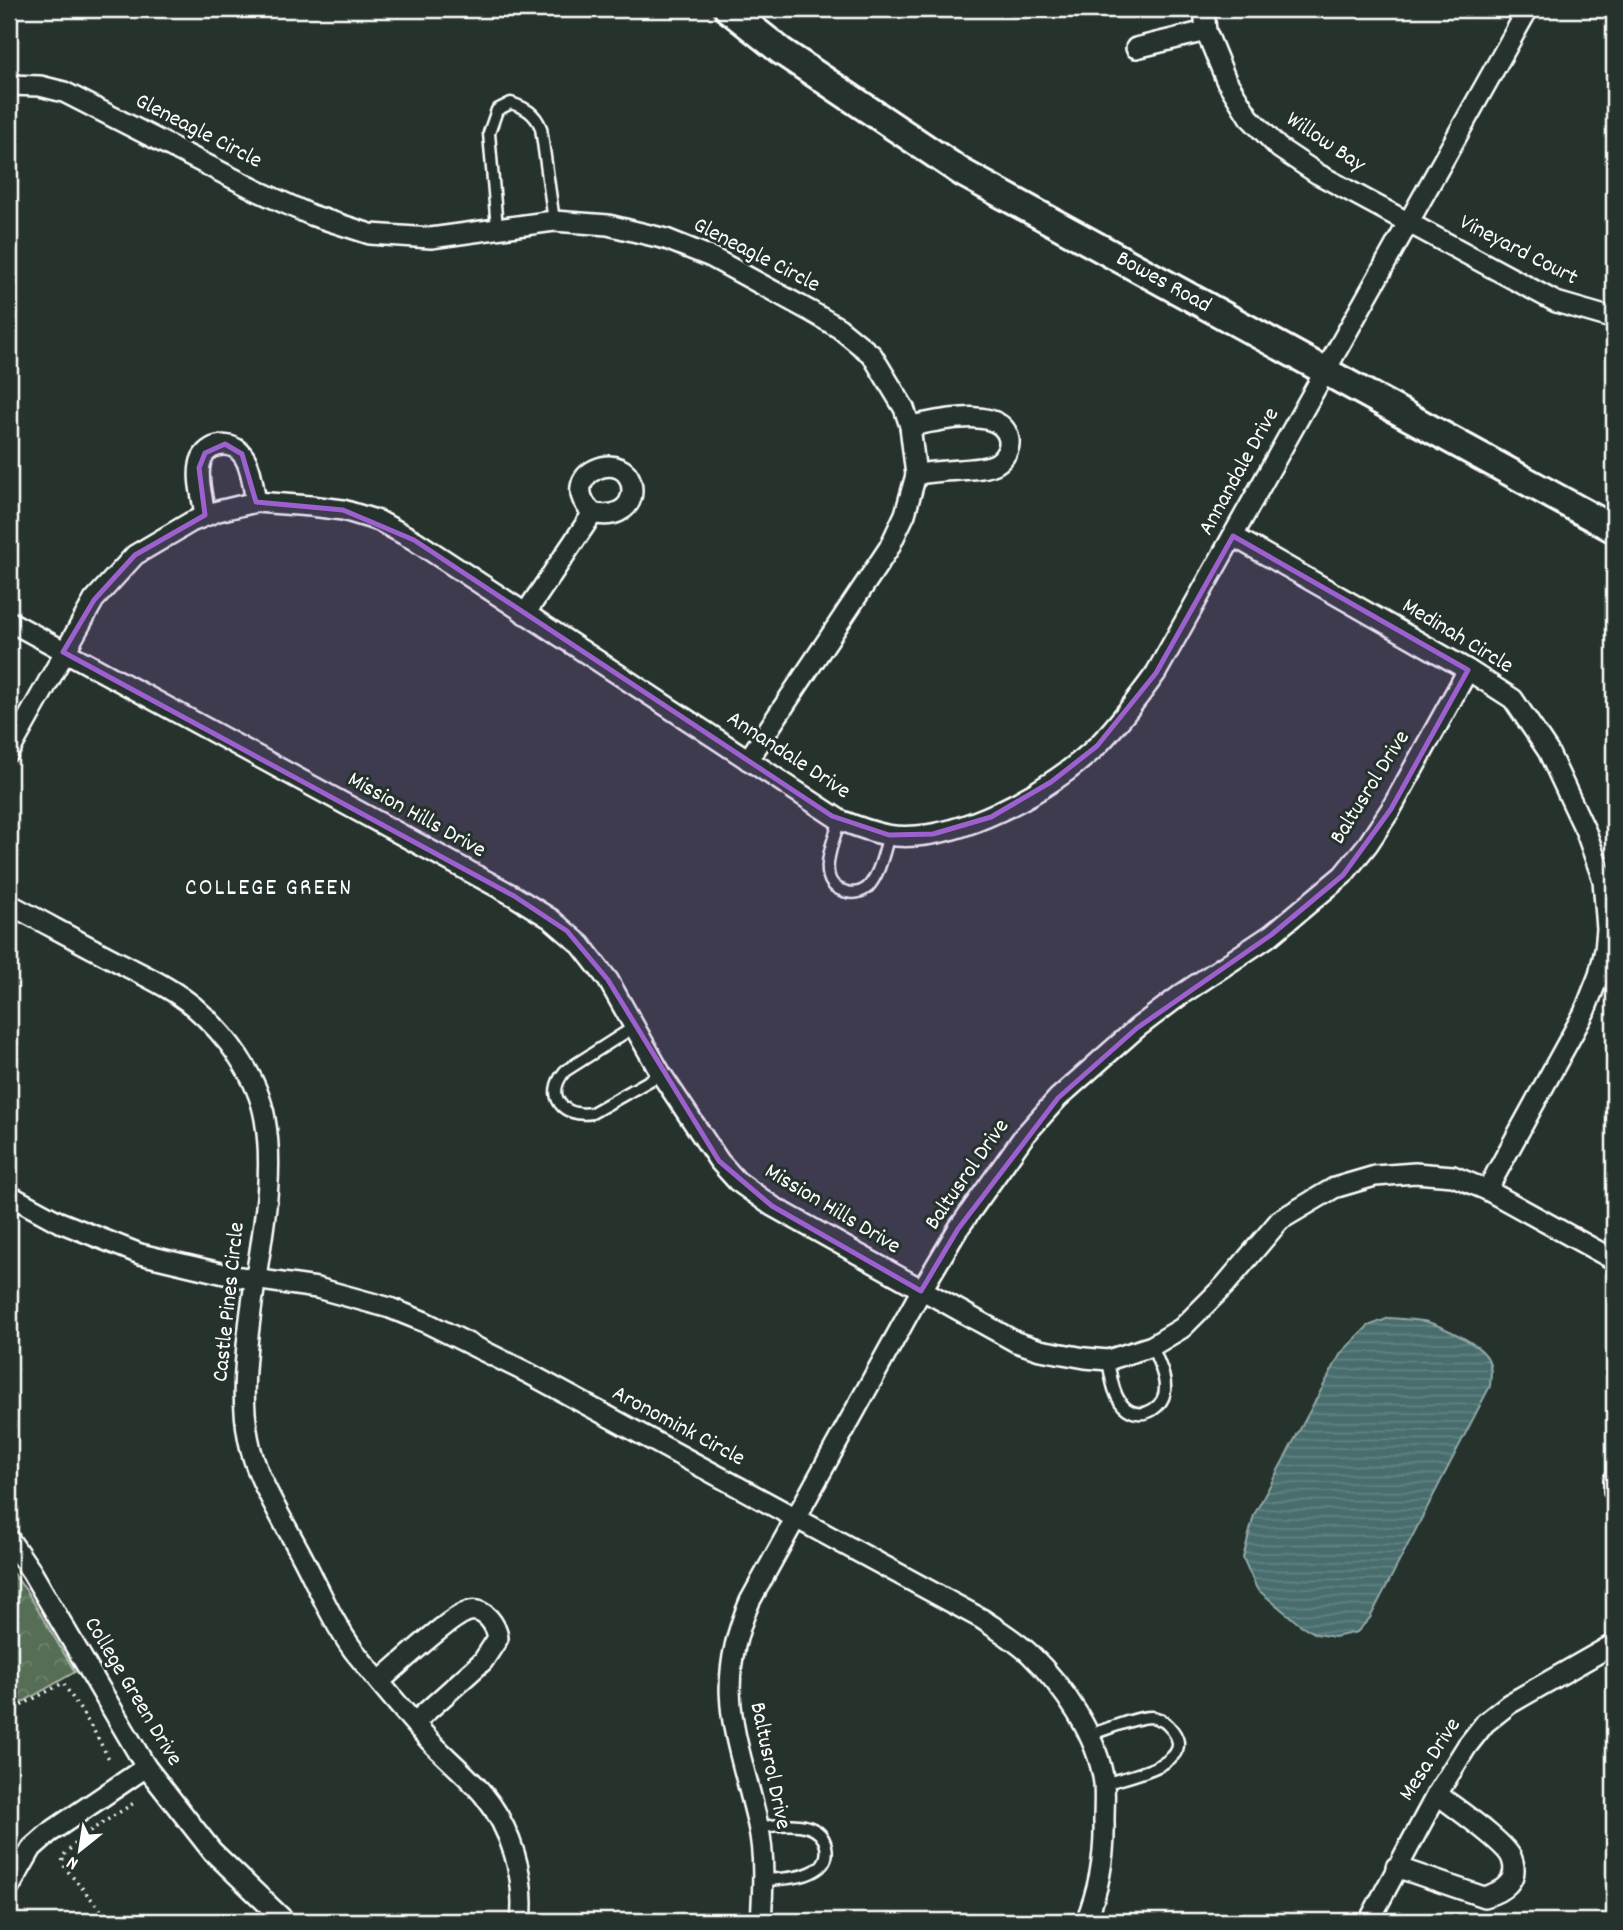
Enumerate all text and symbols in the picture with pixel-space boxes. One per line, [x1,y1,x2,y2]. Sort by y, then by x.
street label: Gleneagle Circle [129,86,267,178]
street label: Willow Bay [1279,104,1372,182]
street label: Vineyard Court [1453,207,1583,295]
street label: Gleneagle Circle [687,210,825,302]
street label: Bowes Road [1110,243,1216,323]
street label: Annandale Drive [1191,402,1289,542]
street label: Medinah Circle [1395,591,1519,683]
street label: Annandale Drive [719,703,857,809]
street label: Baltusrol Drive [1323,725,1419,851]
street label: Mission Hills Drive [341,764,491,868]
district label: COLLEGE GREEN [185,872,353,906]
street label: Baltusrol Drive [917,1113,1019,1237]
street label: Mission Hills Drive [758,1156,906,1264]
street label: Castle Pines Circle [205,1220,255,1384]
street label: Aronomink Circle [606,1378,750,1476]
street label: College Green Drive [74,1611,190,1773]
street label: Baltusrol Drive [739,1699,799,1833]
street label: Mesa Drive [1392,1712,1470,1808]
north arrow [46,1814,116,1884]
text: N [62,1848,84,1876]

